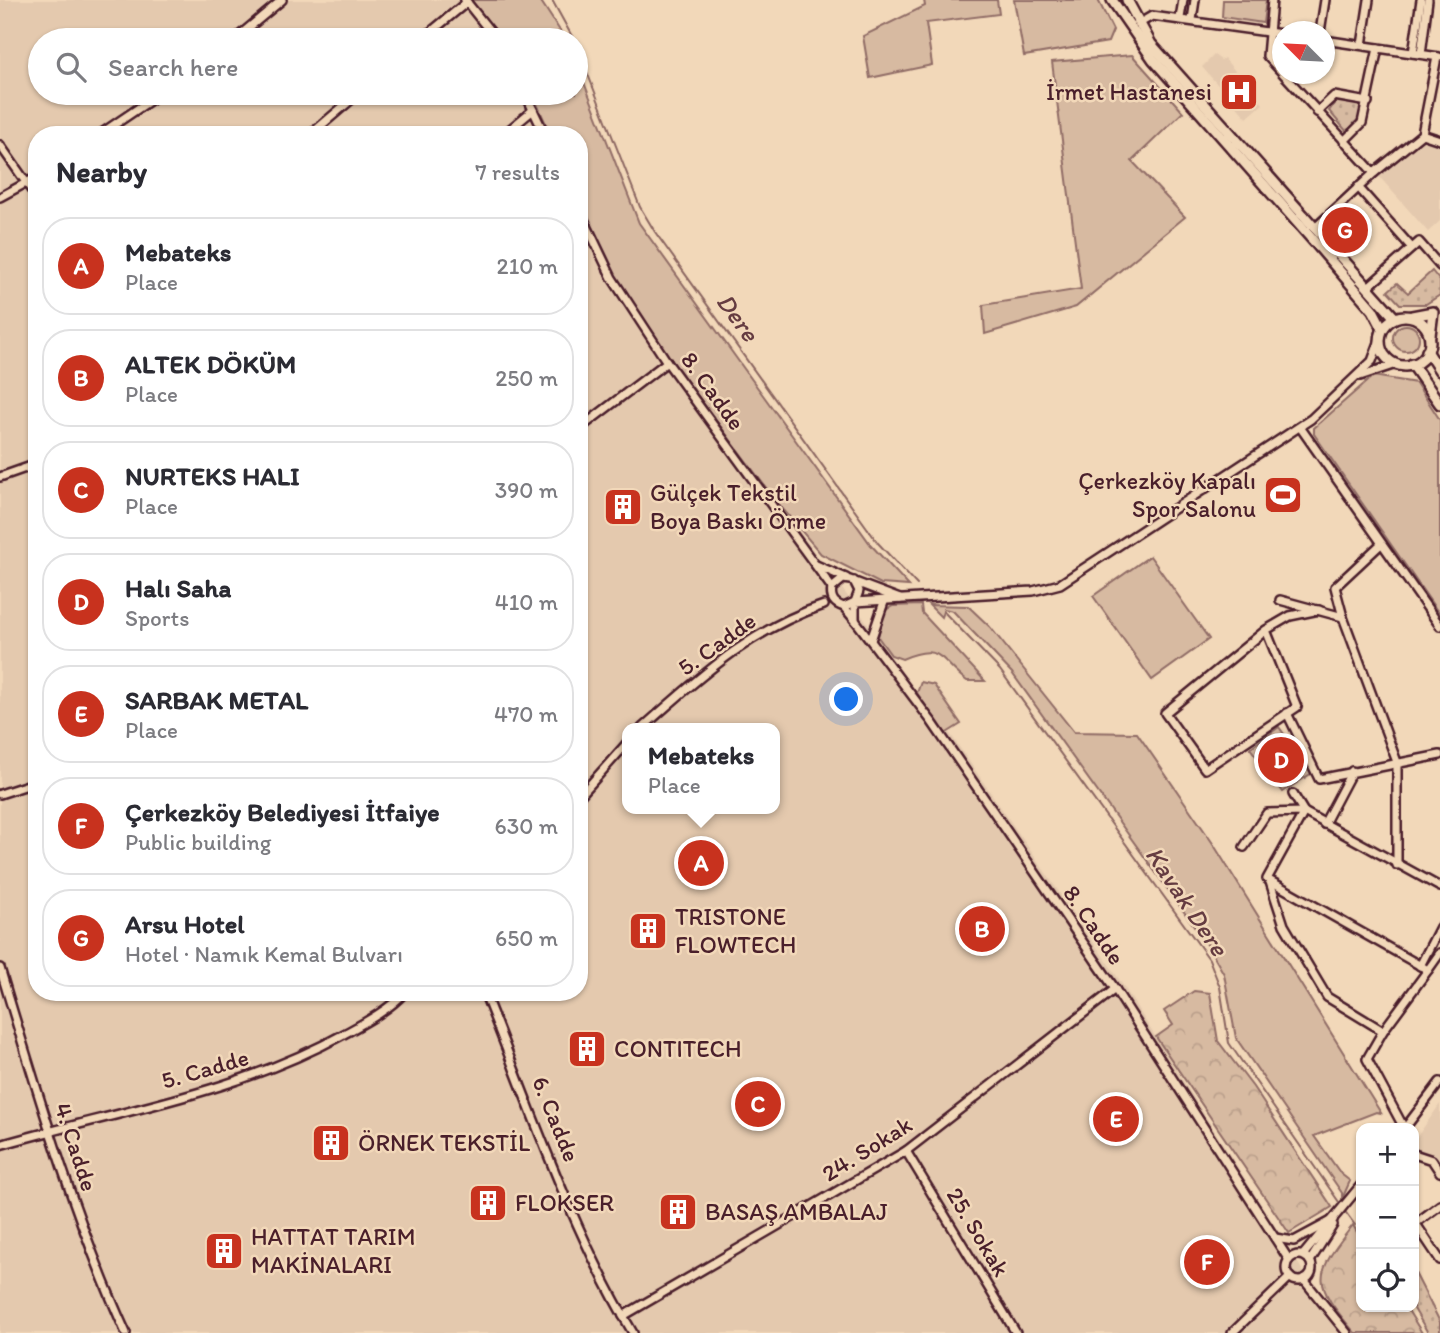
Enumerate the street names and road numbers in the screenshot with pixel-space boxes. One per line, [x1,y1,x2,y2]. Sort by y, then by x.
street label: 8. Cadde [675,346,752,436]
street label: 5. Cadde [672,606,761,682]
street label: 8. Cadde [1057,879,1132,970]
street label: 5. Cadde [158,1042,252,1095]
street label: 6. Cadde [526,1072,587,1166]
street label: 4. Cadde [49,1099,104,1195]
street label: 24. Sokak [816,1110,917,1188]
street label: 25. Sokak [941,1182,1016,1282]

